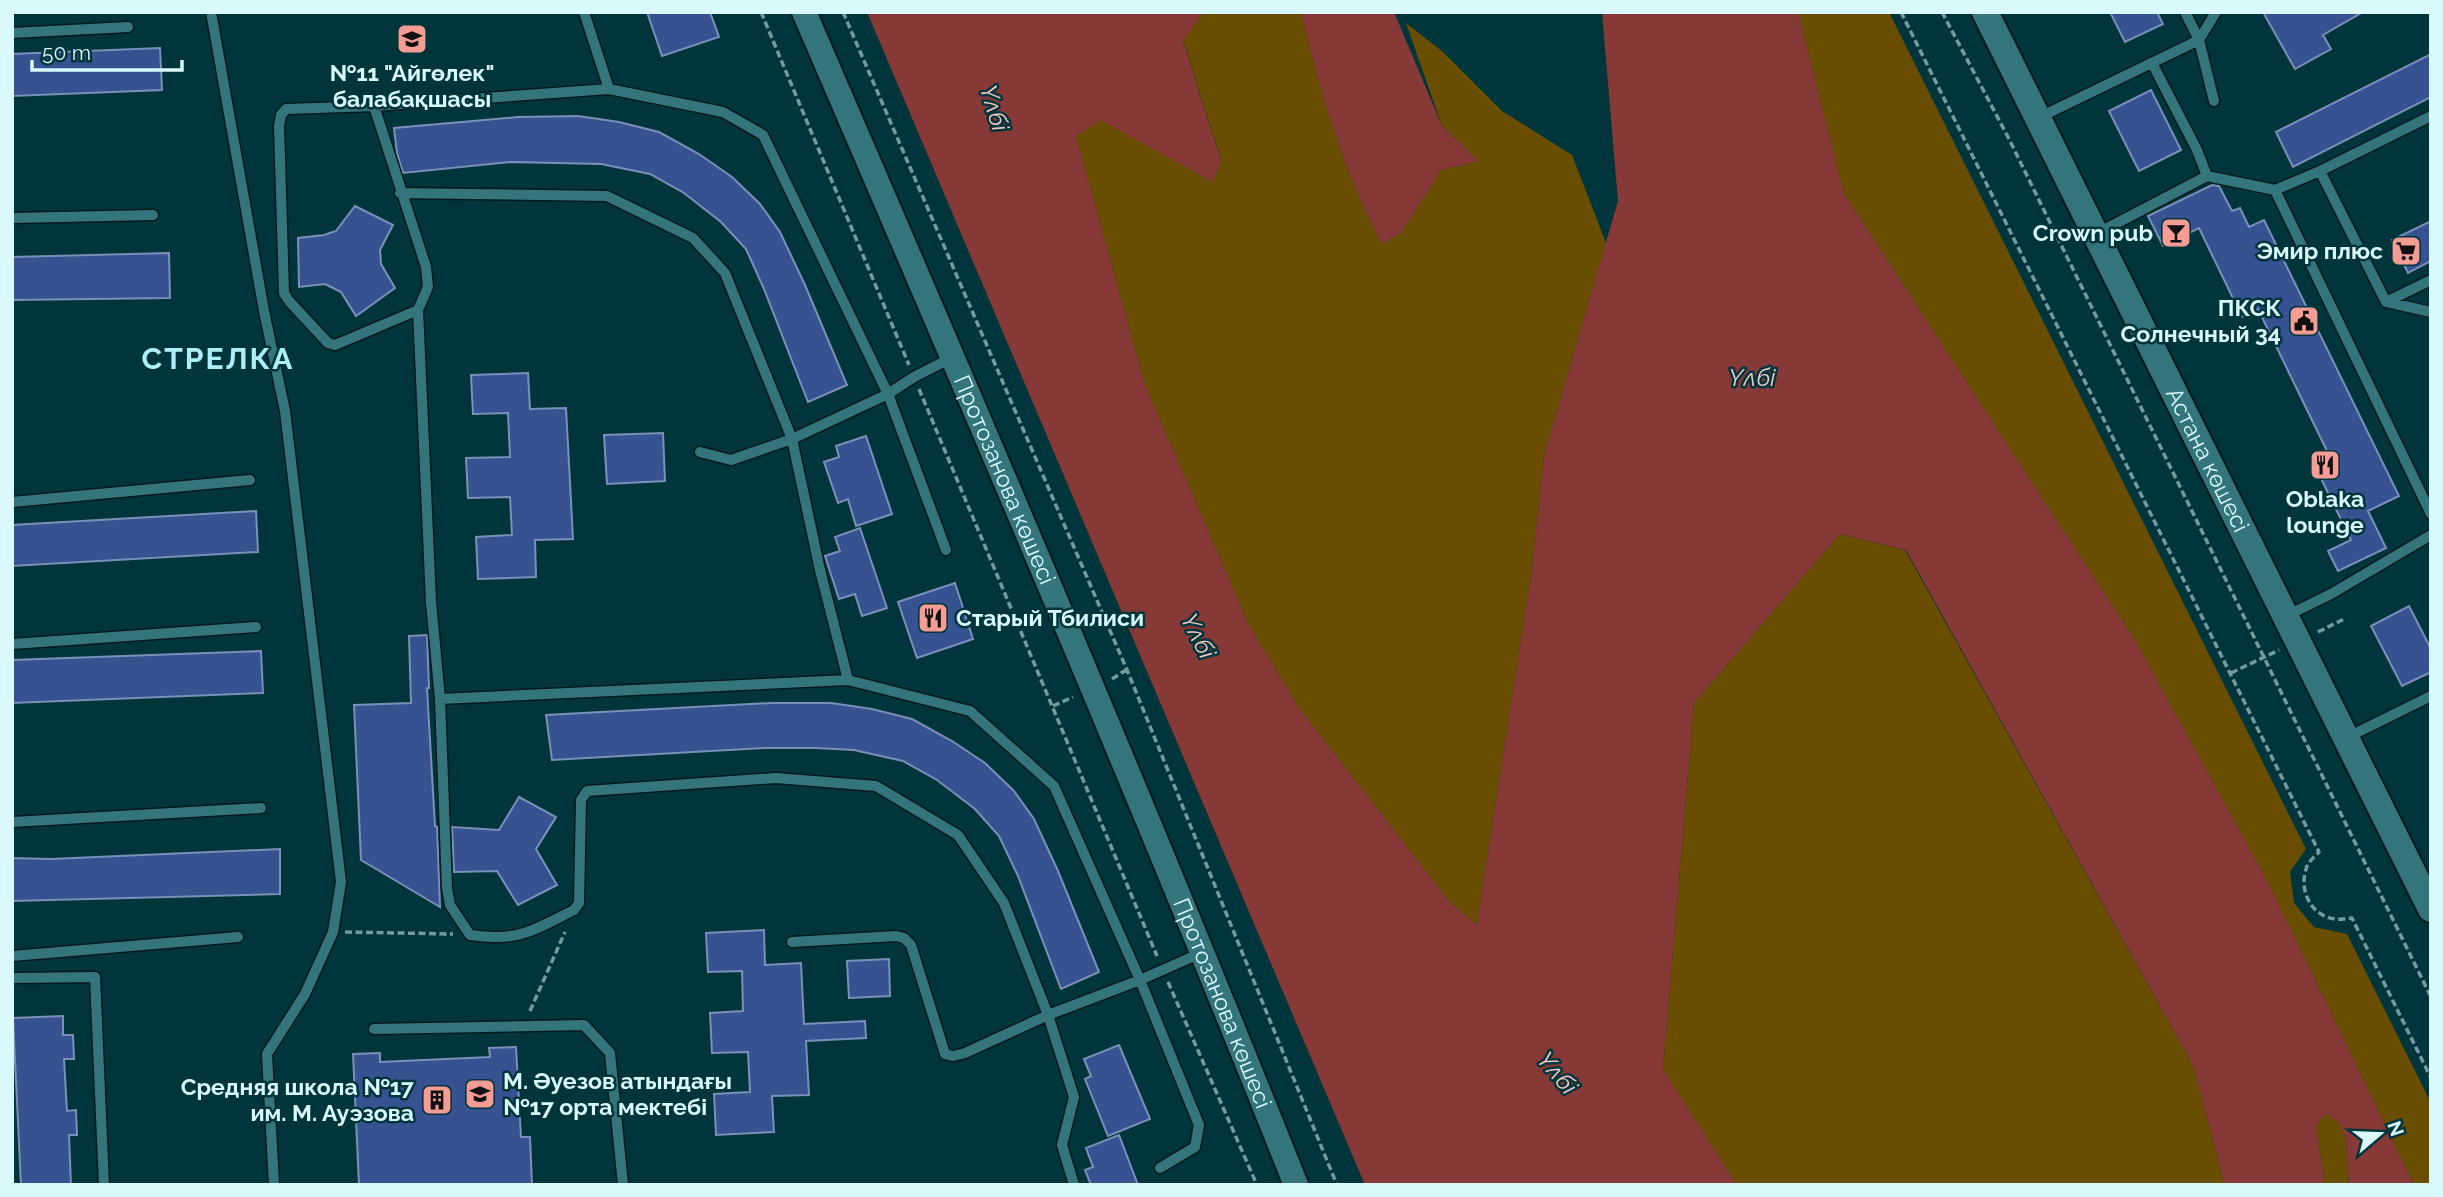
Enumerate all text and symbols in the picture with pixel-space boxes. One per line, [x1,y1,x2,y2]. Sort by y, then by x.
school or university icon: №11 "Айгөлек" балабақшасы [395,22,429,56]
scale bar [32,28,182,72]
text: 50 m [42,40,91,65]
place label: №11 "Айгөлек" балабақшасы [330,59,494,112]
water label: Үлбі [974,81,1015,135]
bar icon: Crown pub [2159,216,2193,250]
place label: Crown pub [2033,219,2153,246]
supermarket icon: Эмир плюс [2389,234,2423,268]
place label: Эмир плюс [2256,237,2383,264]
place label: ПКСК Солнечный 34 [2120,294,2281,347]
public building icon: ПКСК Солнечный 34 [2287,304,2321,338]
district label: СТРЕЛКА [142,341,294,376]
water label: Үлбі [1729,363,1776,392]
street label: Протозанова көшесі [949,371,1061,588]
street label: Астана көшесі [2161,383,2255,536]
restaurant icon: Oblaka lounge [2308,448,2342,482]
place label: Oblaka lounge [2286,485,2364,538]
restaurant icon: Старый Тбилиси [916,601,950,635]
place label: Старый Тбилиси [956,604,1144,631]
water label: Үлбі [1175,608,1222,664]
street label: Протозанова көшесі [1168,894,1278,1112]
water label: Үлбі [1531,1045,1584,1101]
place label: М. Әуезов атындағы №17 орта мектебі [503,1067,732,1120]
place label: Средняя школа №17 им. М. Ауэзова [181,1073,414,1126]
school or university icon: М. Әуезов атындағы №17 орта мектебі [463,1077,497,1111]
building icon: Средняя школа №17 им. М. Ауэзова [420,1083,454,1117]
north arrow [2345,1099,2415,1169]
text: N [2383,1118,2409,1139]

